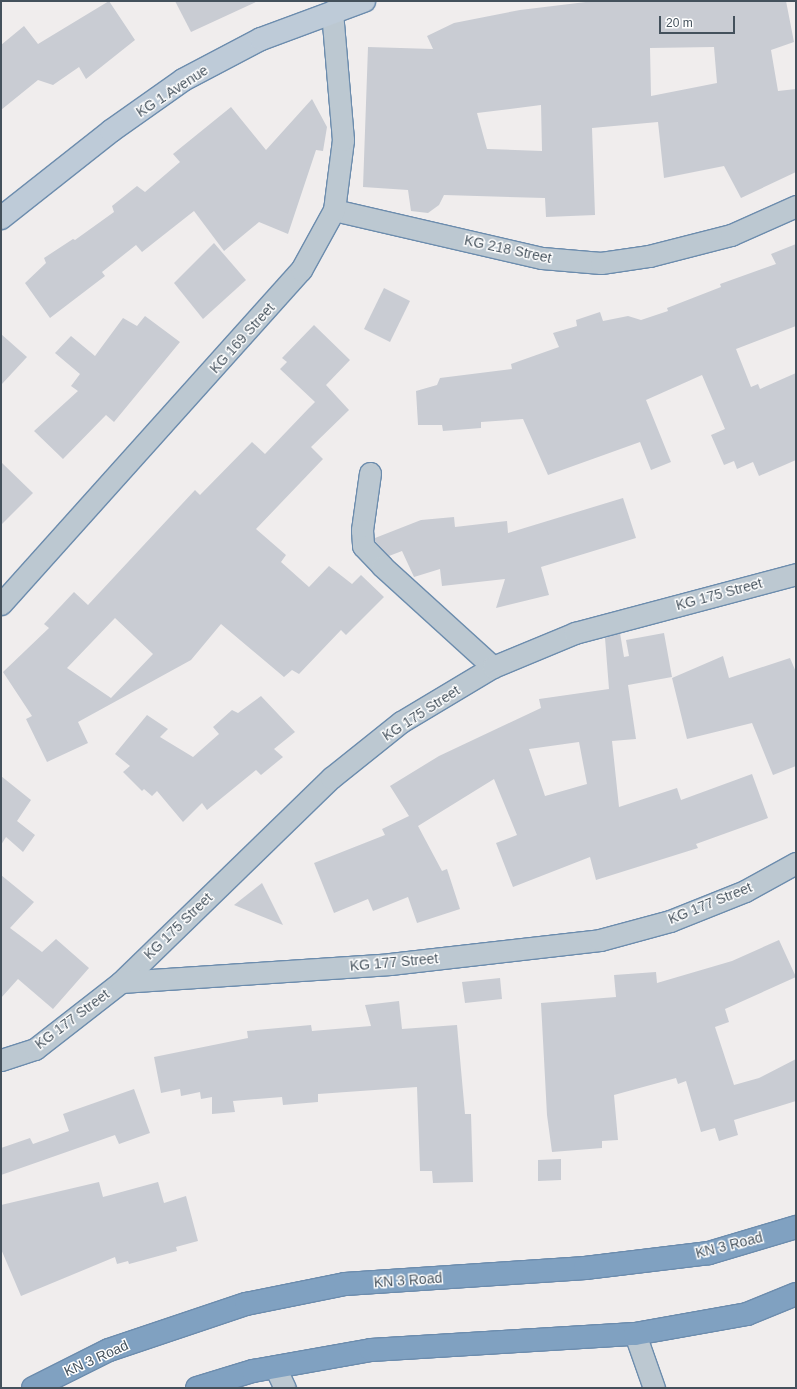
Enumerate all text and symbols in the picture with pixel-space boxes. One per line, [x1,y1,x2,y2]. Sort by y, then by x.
scale bar [661,8,737,34]
text: 20 m [666,16,693,30]
street label: KG 1 Avenue [133,61,211,121]
street label: KG 218 Street [463,232,553,266]
street label: KG 169 Street [206,299,278,377]
street label: KG 175 Street [674,574,764,614]
street label: KG 175 Street [379,682,463,744]
street label: KG 177 Street [666,879,754,927]
street label: KG 175 Street [140,889,216,963]
street label: KG 177 Street [349,950,439,974]
street label: KG 177 Street [32,986,112,1052]
street label: KN 3 Road [694,1229,764,1261]
street label: KN 3 Road [373,1269,443,1291]
street label: KN 3 Road [61,1336,131,1380]

